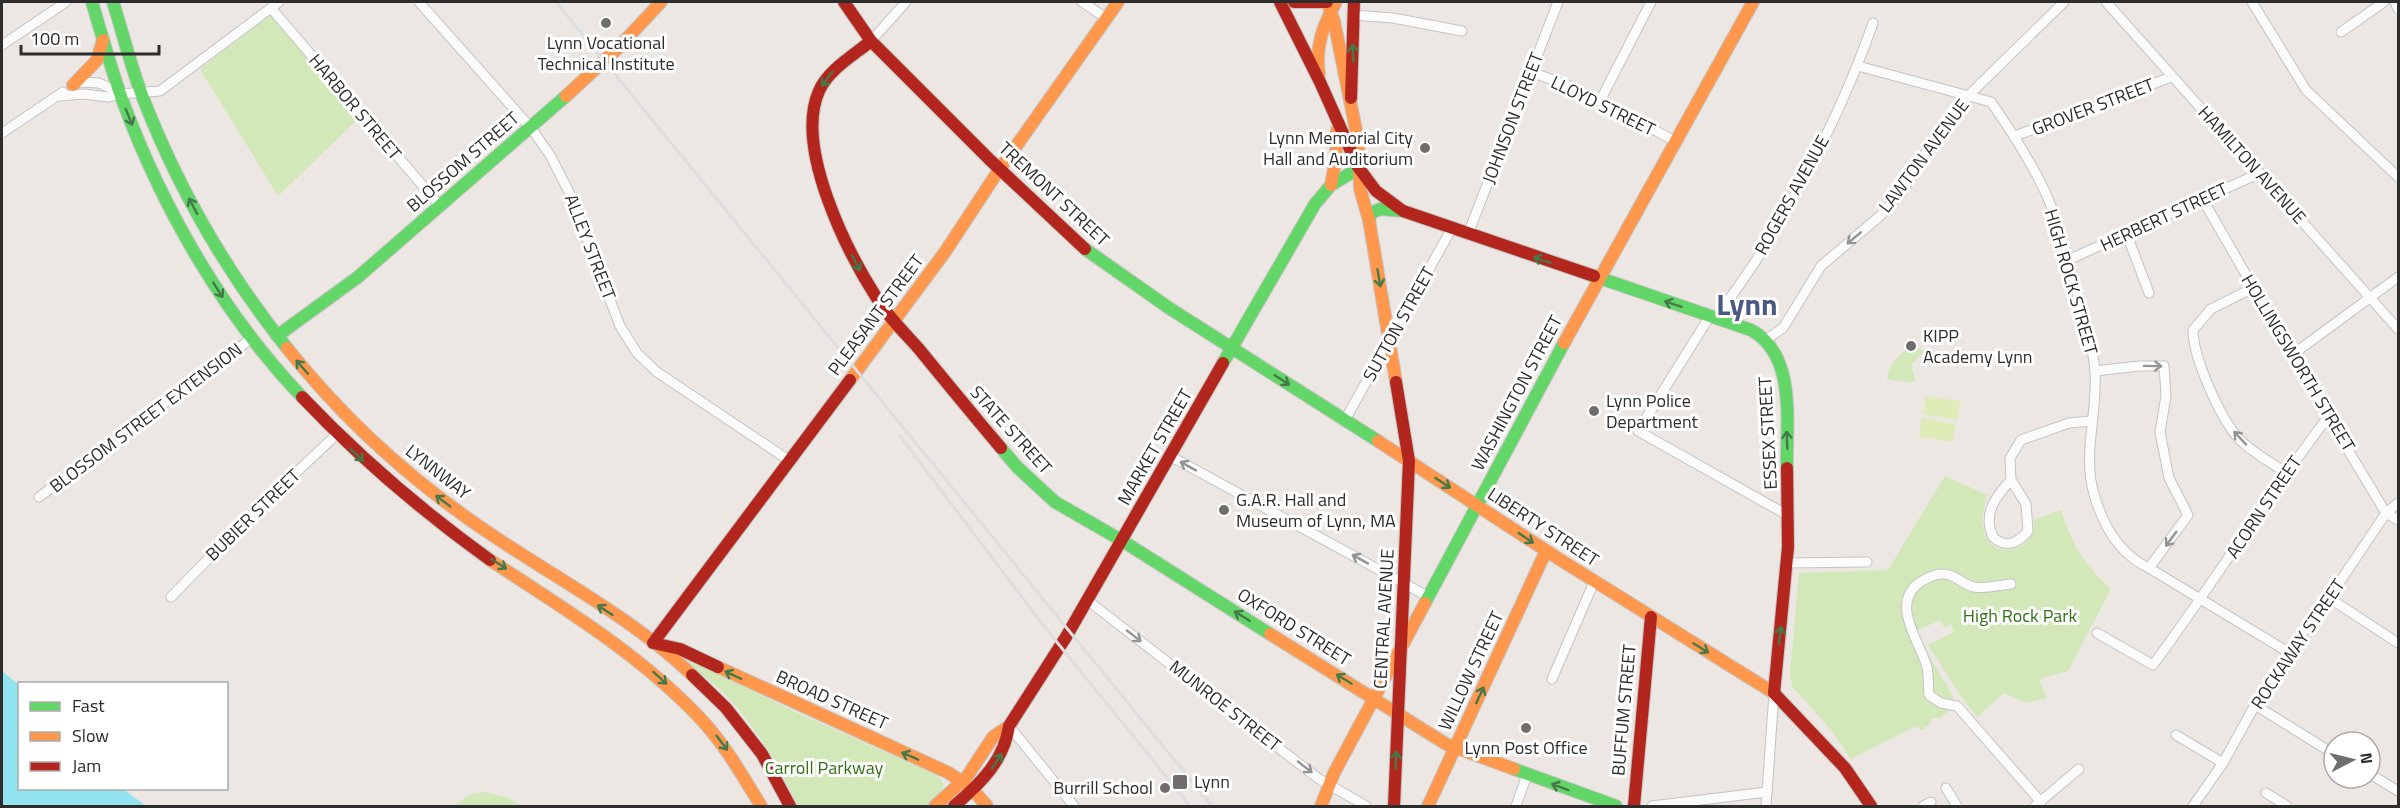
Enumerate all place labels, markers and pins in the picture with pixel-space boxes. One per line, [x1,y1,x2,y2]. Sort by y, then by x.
marker: Lynn Vocational Technical Institute [599,16,613,30]
place label: Lynn Vocational Technical Institute [537,29,675,77]
place label: Lynn Memorial City Hall and Auditorium [1263,124,1413,172]
marker: Lynn Memorial City Hall and Auditorium [1418,141,1432,155]
place label: KIPP Academy Lynn [1923,322,2033,370]
marker: KIPP Academy Lynn [1904,339,1918,353]
place label: Lynn Police Department [1606,387,1698,435]
marker: Lynn Police Department [1587,404,1601,418]
place label: G.A.R. Hall and Museum of Lynn, MA [1236,486,1396,534]
marker: G.A.R. Hall and Museum of Lynn, MA [1217,503,1231,517]
marker: Lynn Post Office [1519,721,1533,735]
place label: Lynn Post Office [1464,734,1588,761]
place label: Lynn [1194,768,1230,795]
marker: Lynn [1171,773,1189,791]
place label: Burrill School [1053,774,1153,801]
marker: Burrill School [1158,781,1172,795]

